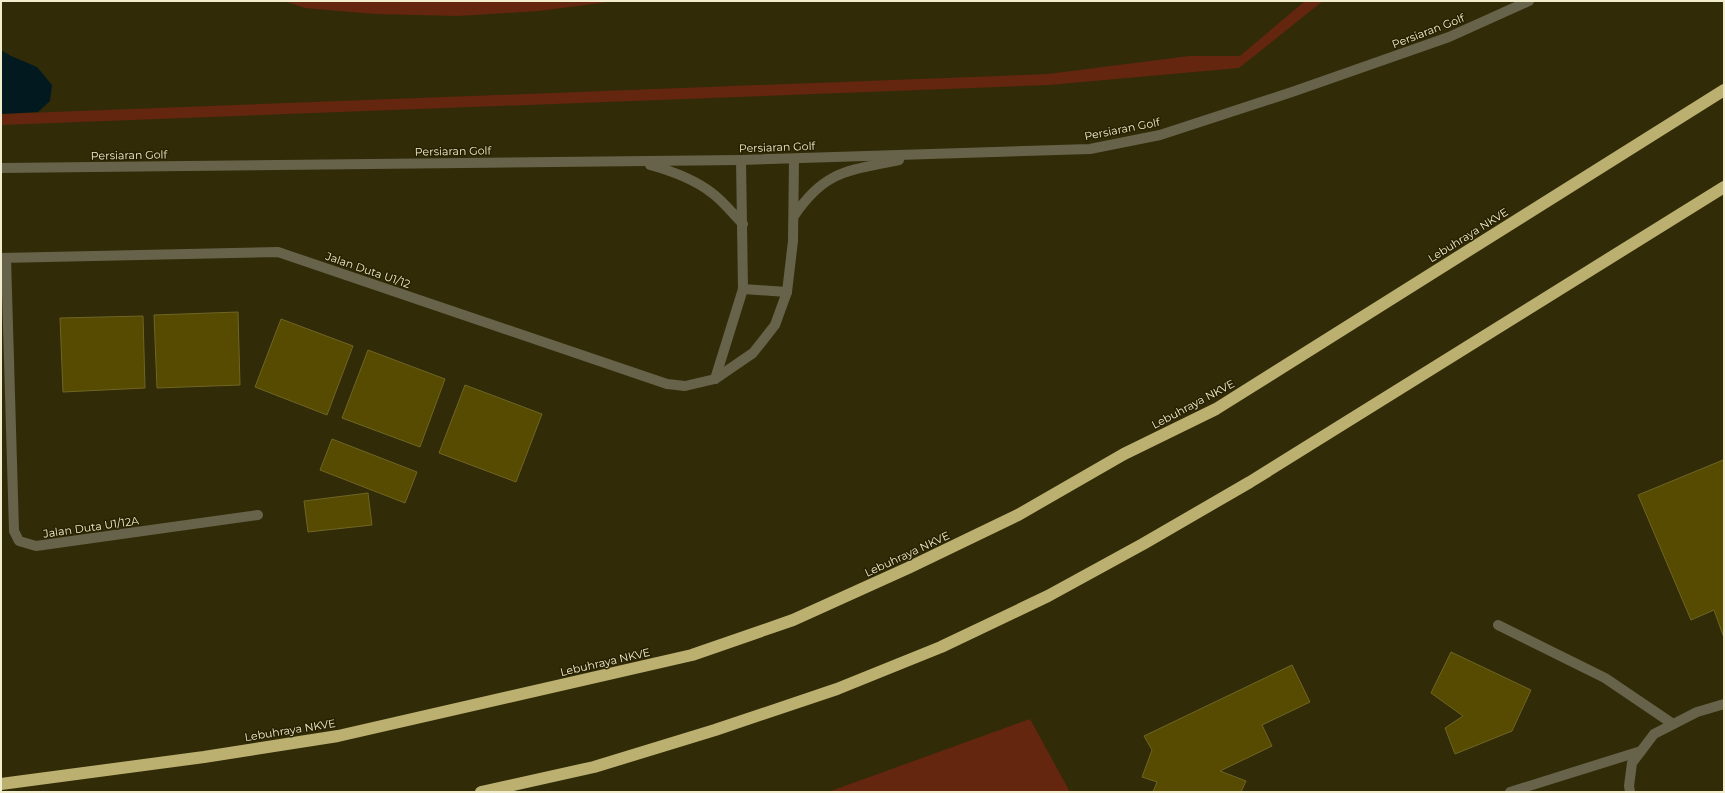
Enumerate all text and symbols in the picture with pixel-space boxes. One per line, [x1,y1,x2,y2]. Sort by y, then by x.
street label: Persiaran Golf [1390,10,1467,51]
street label: Persiaran Golf [1083,115,1162,143]
street label: Persiaran Golf [739,139,817,155]
street label: Persiaran Golf [415,143,493,159]
street label: Persiaran Golf [91,147,169,163]
street label: Lebuhraya NKVE [1425,205,1511,265]
street label: Jalan Duta U1/12 [323,249,412,291]
street label: Lebuhraya NKVE [1149,376,1237,432]
street label: Jalan Duta U1/12A [41,513,140,541]
street label: Lebuhraya NKVE [862,528,952,580]
street label: Lebuhraya NKVE [559,645,651,679]
street label: Lebuhraya NKVE [244,716,336,744]

